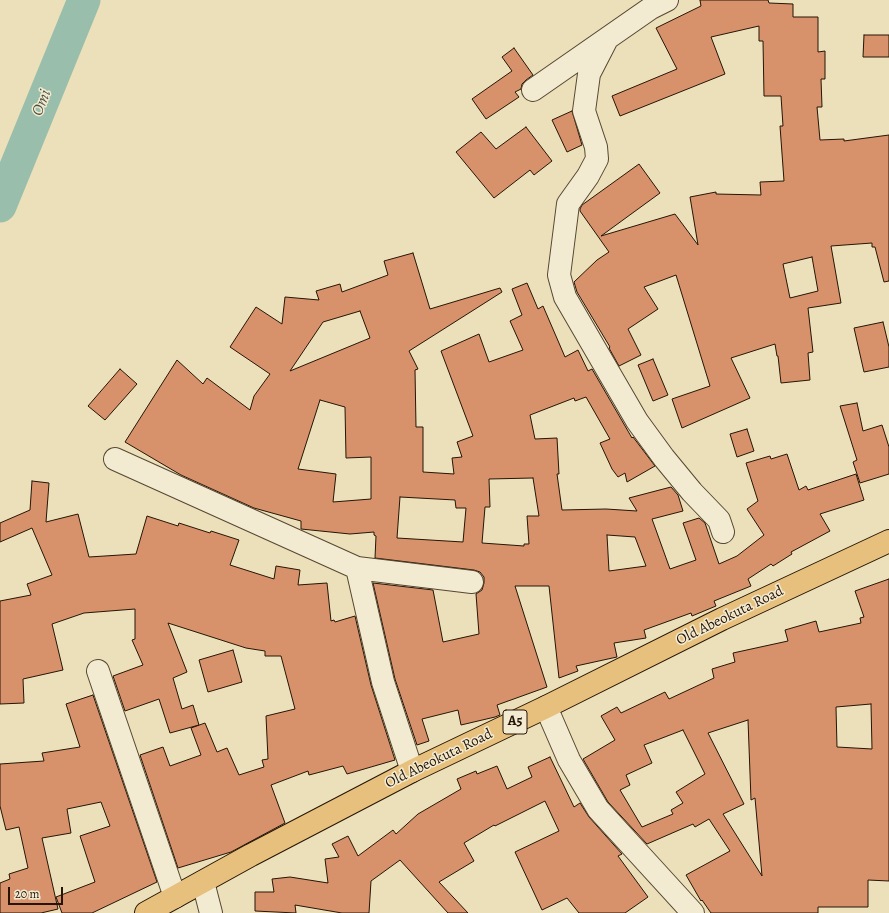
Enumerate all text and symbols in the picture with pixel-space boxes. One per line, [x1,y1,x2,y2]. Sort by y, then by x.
water label: Omi [28,87,56,119]
street label: Old Abeokuta Road [673,582,787,650]
road number: A5 [503,710,527,734]
street label: Old Abeokuta Road [382,725,496,793]
scale bar [10,879,65,905]
text: 20 m [15,886,39,902]

